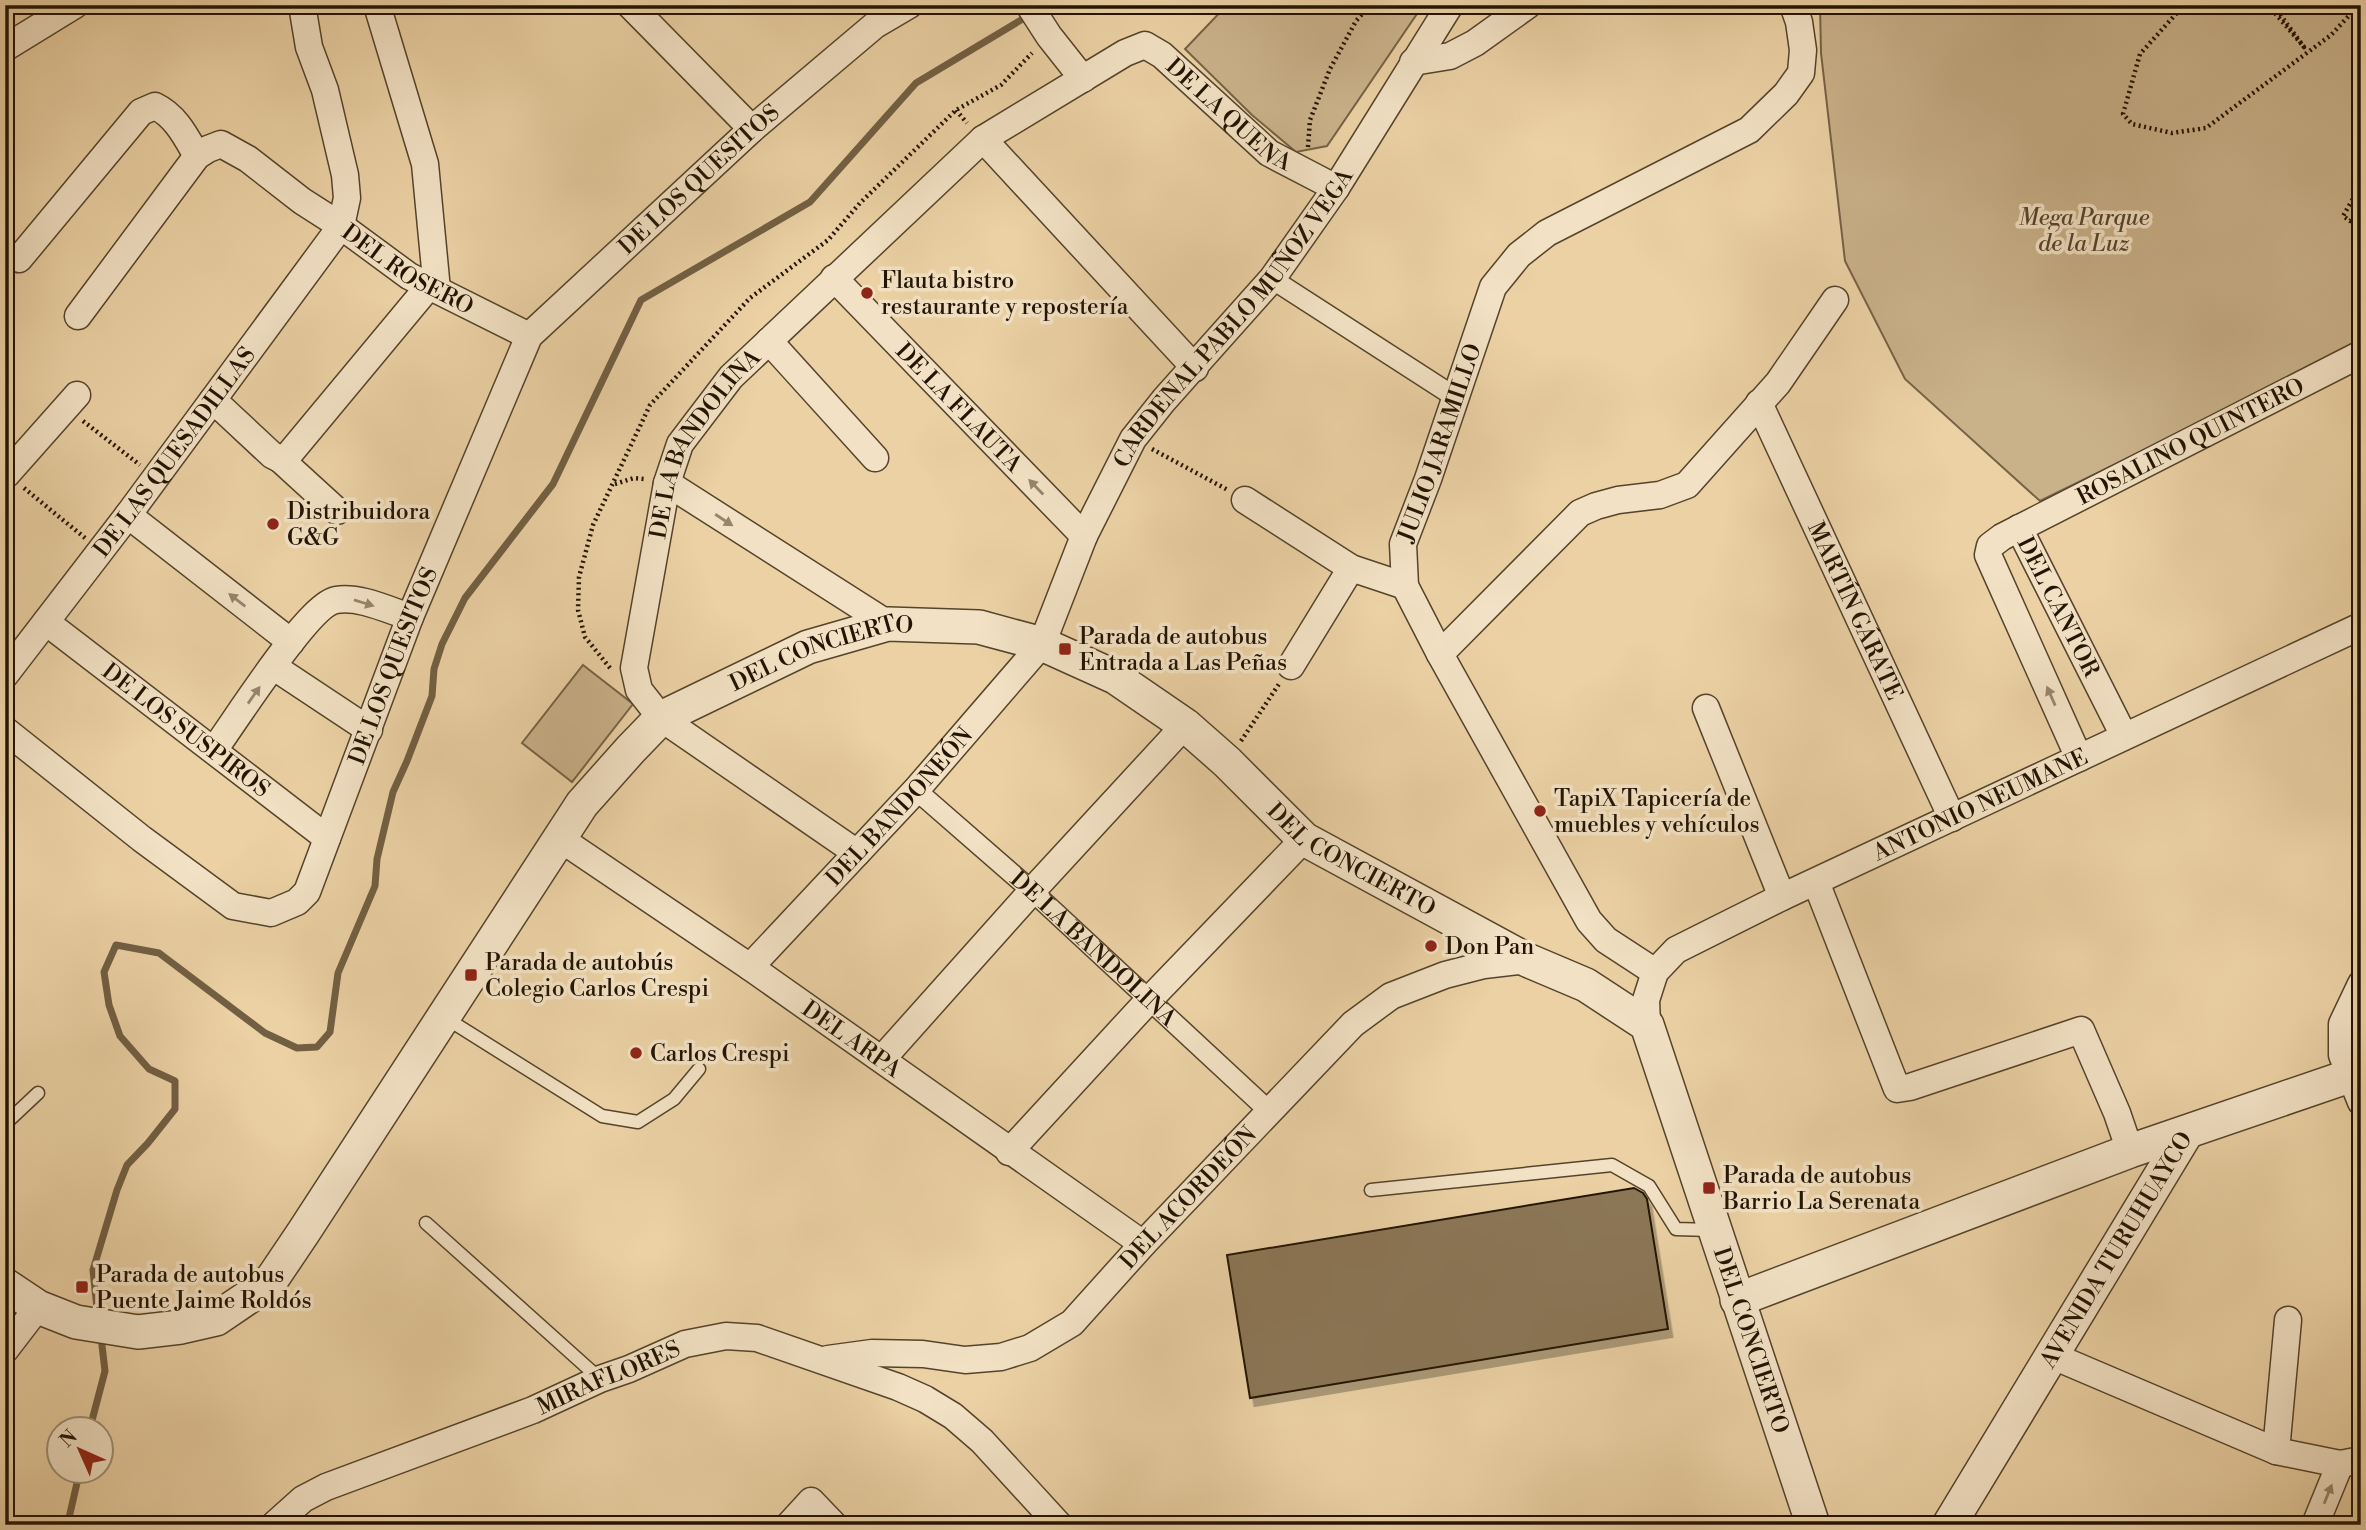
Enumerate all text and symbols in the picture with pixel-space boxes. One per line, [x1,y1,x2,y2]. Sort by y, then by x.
street label: DE LA QUENA [1160,53,1297,178]
street label: DE LOS QUESITOS [613,99,786,261]
street label: CARDENAL PABLO MUÑOZ VEGA [1108,163,1360,472]
park label: Mega Parque de la Luz [2019,204,2150,258]
street label: DEL ROSERO [336,218,478,321]
place label: Flauta bistro restaurante y repostería [881,267,1129,321]
marker: Flauta bistro restaurante y repostería [859,285,875,301]
street label: DE LA FLAUTA [890,337,1028,479]
street label: JULIO JARAMILLO [1392,340,1488,547]
street label: DE LAS QUESADILLAS [88,342,262,563]
street label: DE LA BANDOLINA [644,343,767,541]
street label: ROSALINO QUINTERO [2072,372,2309,512]
one-way arrow [1028,478,1045,495]
place label: Distribuidora G&G [287,498,430,552]
one-way arrow [715,513,734,526]
marker: Distribuidora G&G [265,516,281,532]
street label: MARTÍN GÁRATE [1801,517,1908,705]
street label: DEL CANTOR [2011,532,2105,683]
street label: DE LOS QUESITOS [343,563,444,769]
one-way arrow [228,594,246,608]
one-way arrow [354,598,375,608]
street label: DEL CONCIERTO [725,609,914,698]
place label: Parada de autobus Entrada a Las Peñas [1079,623,1287,677]
marker: Parada de autobus Entrada a Las Peñas [1057,641,1073,657]
street label: DE LOS SUSPIROS [96,657,275,804]
one-way arrow [247,686,261,704]
one-way arrow [2045,686,2057,706]
street label: DEL BANDONEÓN [820,722,979,892]
street label: ANTONIO NEUMANE [1868,743,2092,868]
place label: TapiX Tapicería de muebles y vehículos [1554,785,1760,839]
street label: DEL CONCIERTO [1261,797,1440,923]
marker: TapiX Tapicería de muebles y vehículos [1532,803,1548,819]
street label: DE LA BANDOLINA [1004,865,1183,1034]
place label: Don Pan [1445,933,1534,961]
marker: Don Pan [1423,938,1439,954]
place label: Parada de autobús Colegio Carlos Crespi [485,949,709,1003]
marker: Parada de autobús Colegio Carlos Crespi [463,967,479,983]
street label: DEL ARPA [796,995,907,1085]
place label: Carlos Crespi [650,1040,790,1068]
marker: Carlos Crespi [628,1045,644,1061]
street label: DEL ACORDEÓN [1114,1121,1263,1275]
street label: AVENIDA TURUHUAYCO [2034,1127,2199,1374]
place label: Parada de autobus Barrio La Serenata [1722,1162,1920,1216]
marker: Parada de autobus Barrio La Serenata [1701,1180,1717,1196]
street label: DEL CONCIERTO [1707,1244,1795,1437]
place label: Parada de autobus Puente Jaime Roldós [96,1261,312,1315]
marker: Parada de autobus Puente Jaime Roldós [74,1279,90,1295]
street label: MIRAFLORES [532,1335,685,1421]
north arrow [46,1414,116,1484]
text: N [55,1425,82,1452]
one-way arrow [2322,1483,2333,1504]

